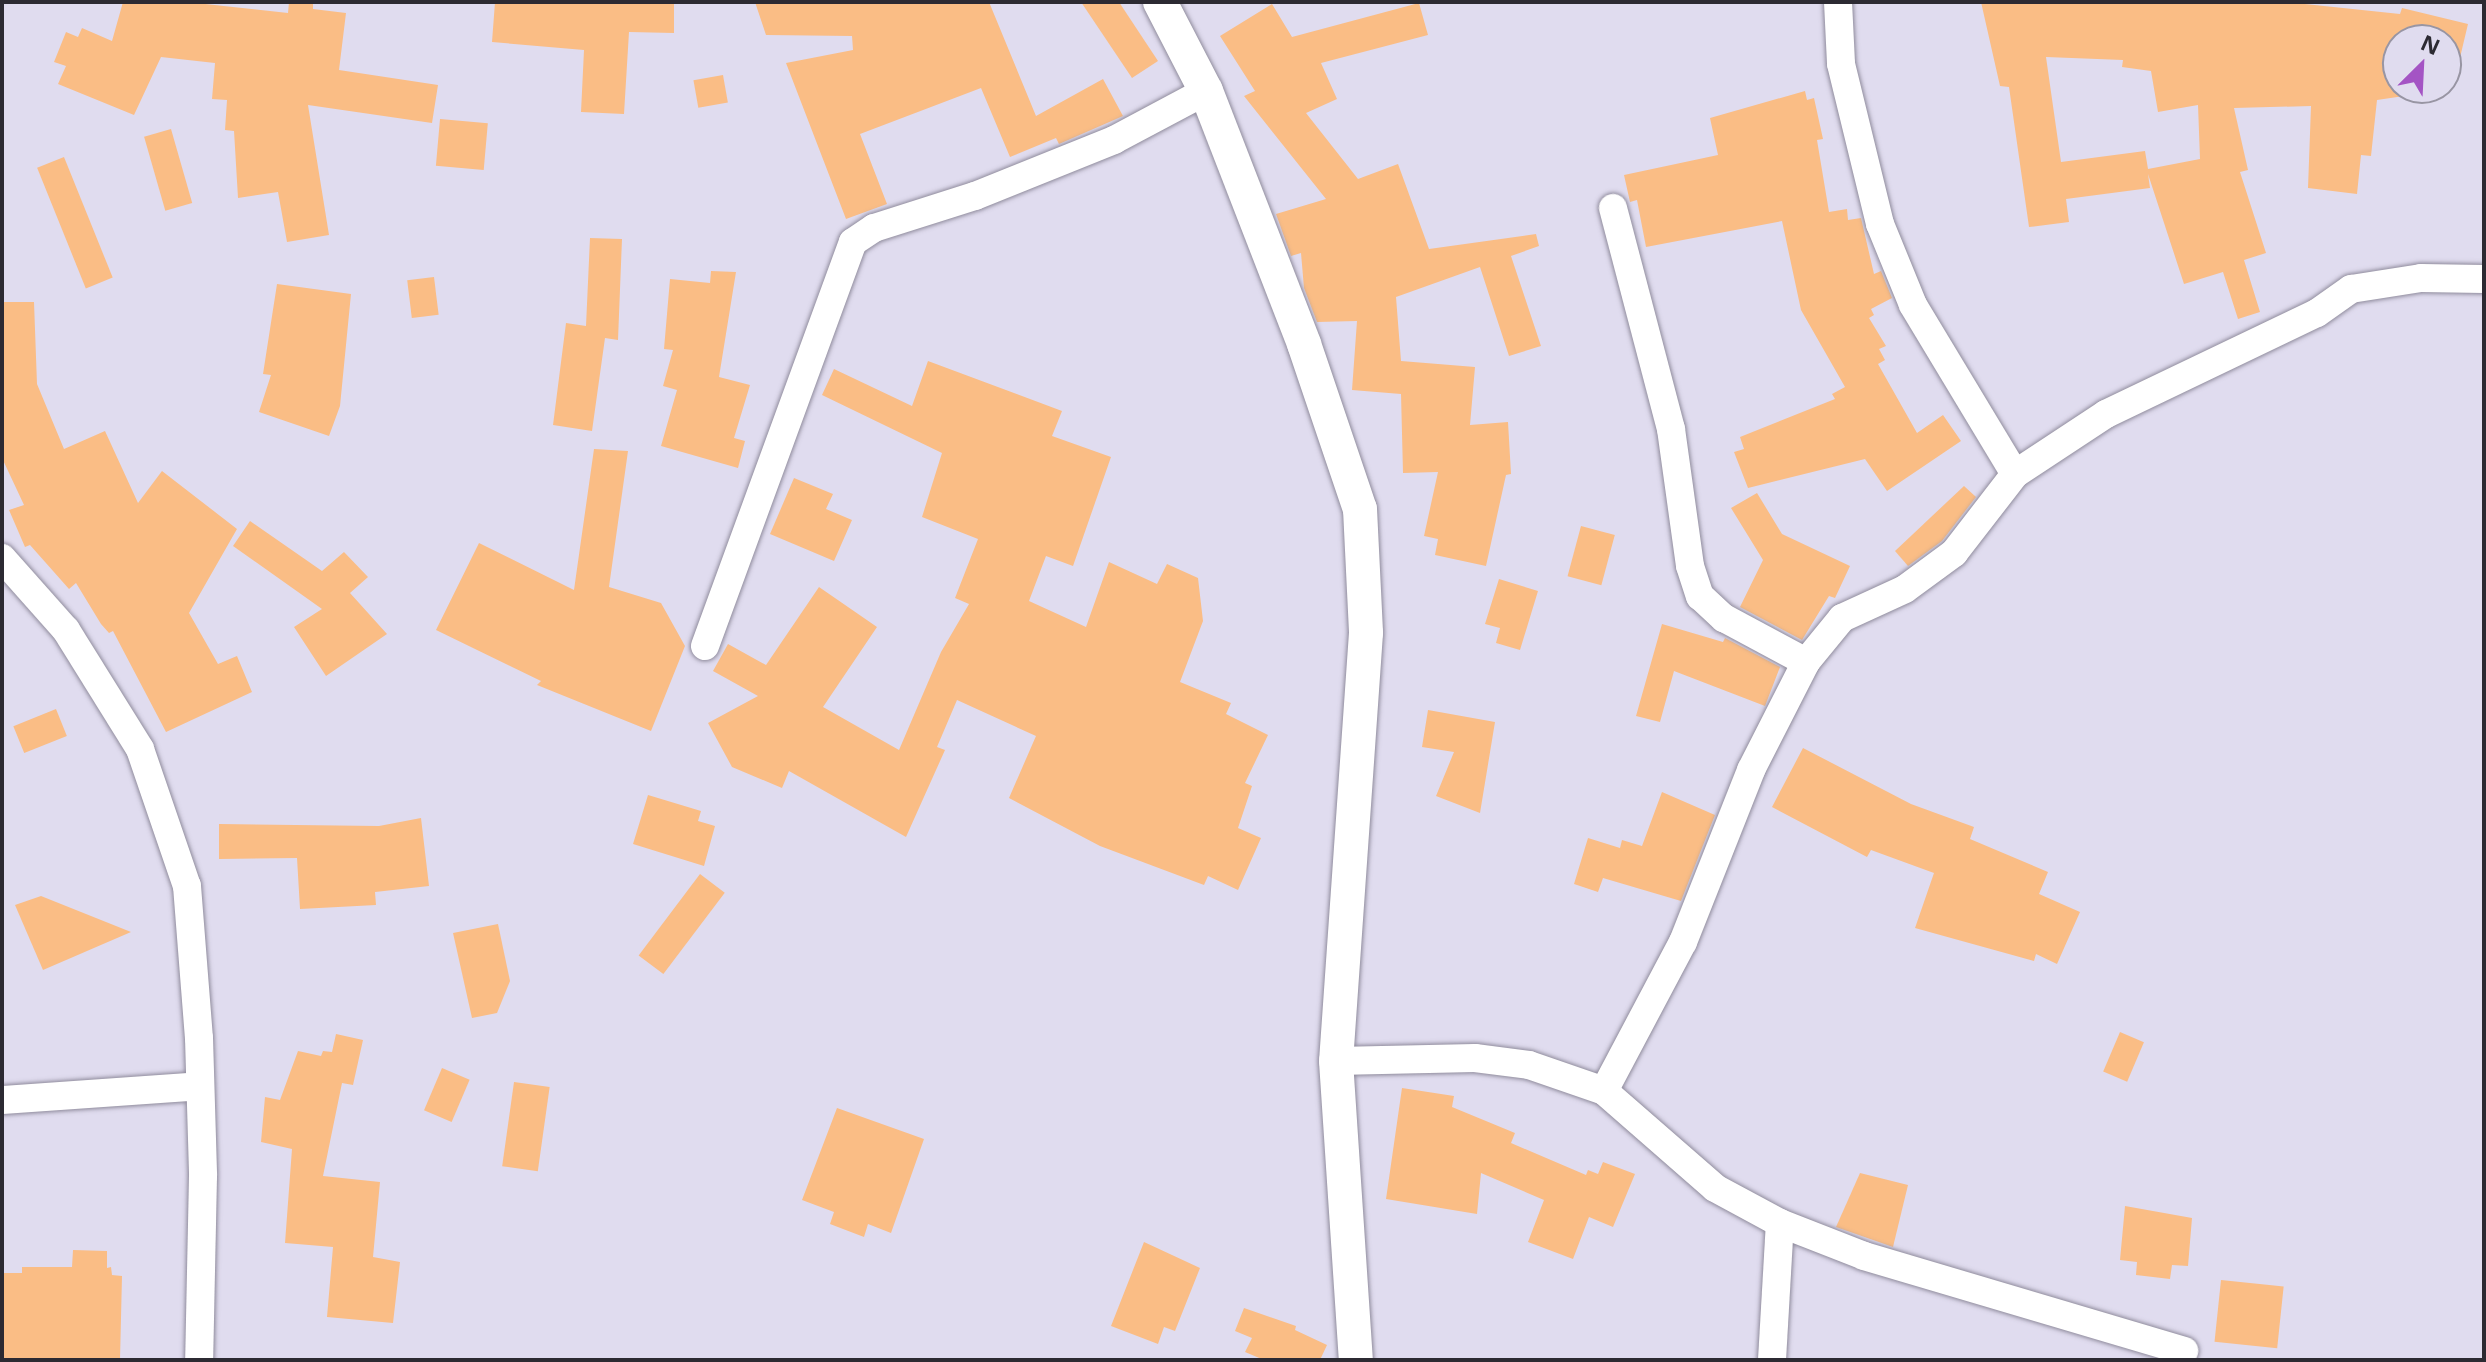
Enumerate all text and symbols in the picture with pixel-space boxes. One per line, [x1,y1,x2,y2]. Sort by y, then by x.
north arrow [2382,24,2462,104]
text: N [2417,27,2445,61]

